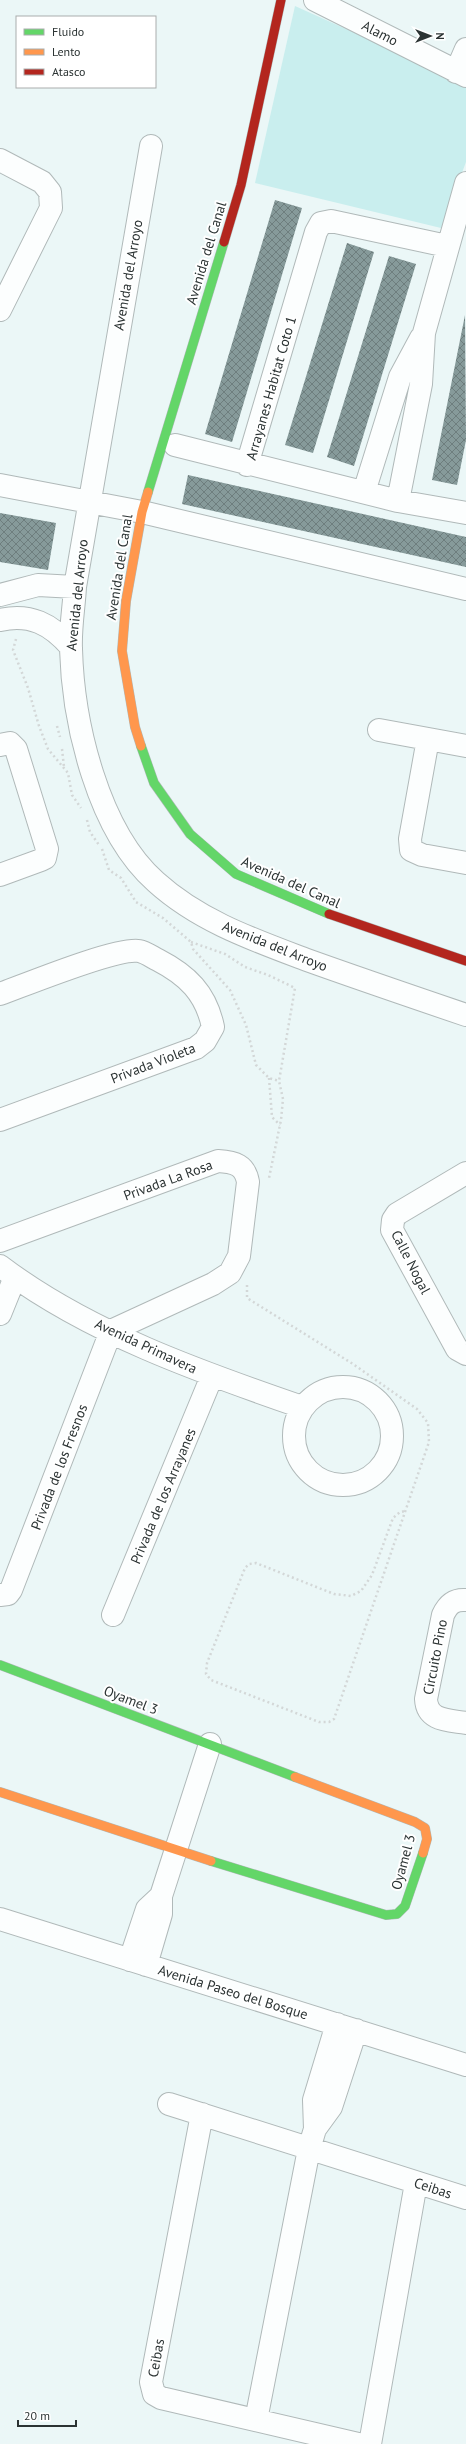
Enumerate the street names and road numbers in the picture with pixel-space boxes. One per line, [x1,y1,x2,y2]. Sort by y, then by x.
street label: Alamo [359,16,401,50]
street label: Avenida del Canal [182,199,230,307]
street label: Avenida del Arroyo [109,218,147,332]
street label: Arrayanes Habitat Coto 1 [242,314,300,462]
street label: Avenida del Canal [102,513,136,621]
street label: Avenida del Arroyo [62,538,92,652]
street label: Avenida del Canal [239,852,343,912]
street label: Avenida del Arroyo [220,917,330,975]
street label: Privada Violeta [108,1039,198,1087]
street label: Privada La Rosa [121,1156,215,1204]
street label: Calle Nogal [387,1227,435,1297]
street label: Avenida Primavera [92,1314,200,1378]
street label: Privada de los Fresnos [27,1401,91,1533]
street label: Privada de los Arrayanes [126,1425,200,1567]
street label: Circuito Pino [419,1618,451,1696]
street label: Oyamel 3 [101,1681,161,1719]
street label: Oyamel 3 [387,1832,419,1892]
street label: Avenida Paseo del Bosque [156,1961,310,2023]
street label: Ceibas [412,2173,454,2203]
street label: Ceibas [144,2337,168,2379]

